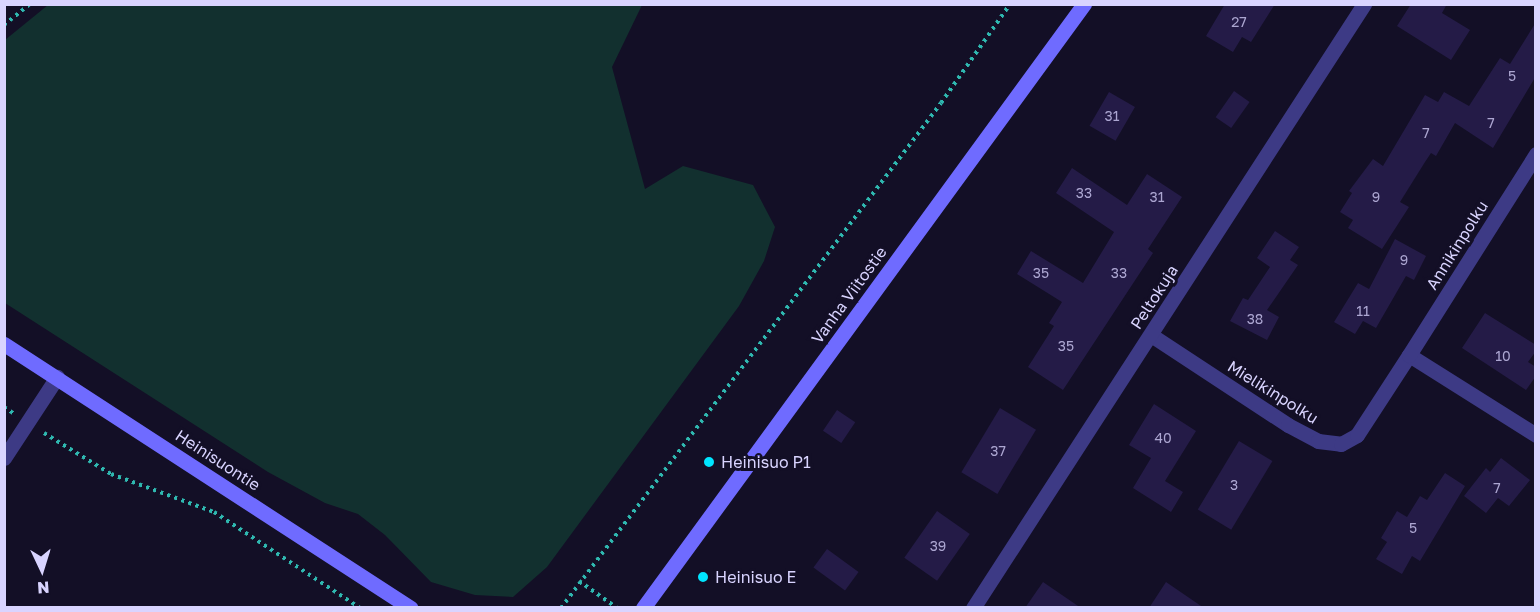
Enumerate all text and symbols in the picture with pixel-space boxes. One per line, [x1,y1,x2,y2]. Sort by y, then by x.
house number: 27 [1231,14,1247,30]
house number: 5 [1508,68,1516,84]
house number: 31 [1105,108,1119,124]
house number: 7 [1487,115,1495,131]
house number: 7 [1422,125,1430,141]
house number: 33 [1076,185,1092,201]
house number: 31 [1150,189,1164,205]
house number: 9 [1372,189,1380,205]
street label: Annikinpolku [1422,197,1492,293]
street label: Vanha Viitostie [807,243,891,347]
house number: 9 [1400,252,1408,268]
street label: Peltokuja [1126,261,1182,333]
house number: 35 [1033,265,1049,281]
house number: 33 [1111,265,1127,281]
house number: 11 [1356,303,1370,319]
house number: 38 [1247,311,1263,327]
house number: 35 [1058,338,1074,354]
house number: 10 [1495,348,1511,364]
street label: Mielikinpolku [1224,357,1322,427]
street label: Heinisuontie [172,425,264,495]
house number: 40 [1154,430,1172,446]
house number: 37 [990,443,1006,459]
place label: Heinisuo P1 [721,452,811,472]
marker: Heinisuo P1 [702,455,716,469]
house number: 3 [1230,477,1238,493]
house number: 7 [1493,480,1501,496]
house number: 5 [1409,520,1417,536]
house number: 39 [930,538,946,554]
north arrow [12,540,72,600]
place label: Heinisuo E [715,567,796,587]
marker: Heinisuo E [696,570,710,584]
text: N [36,578,50,598]

